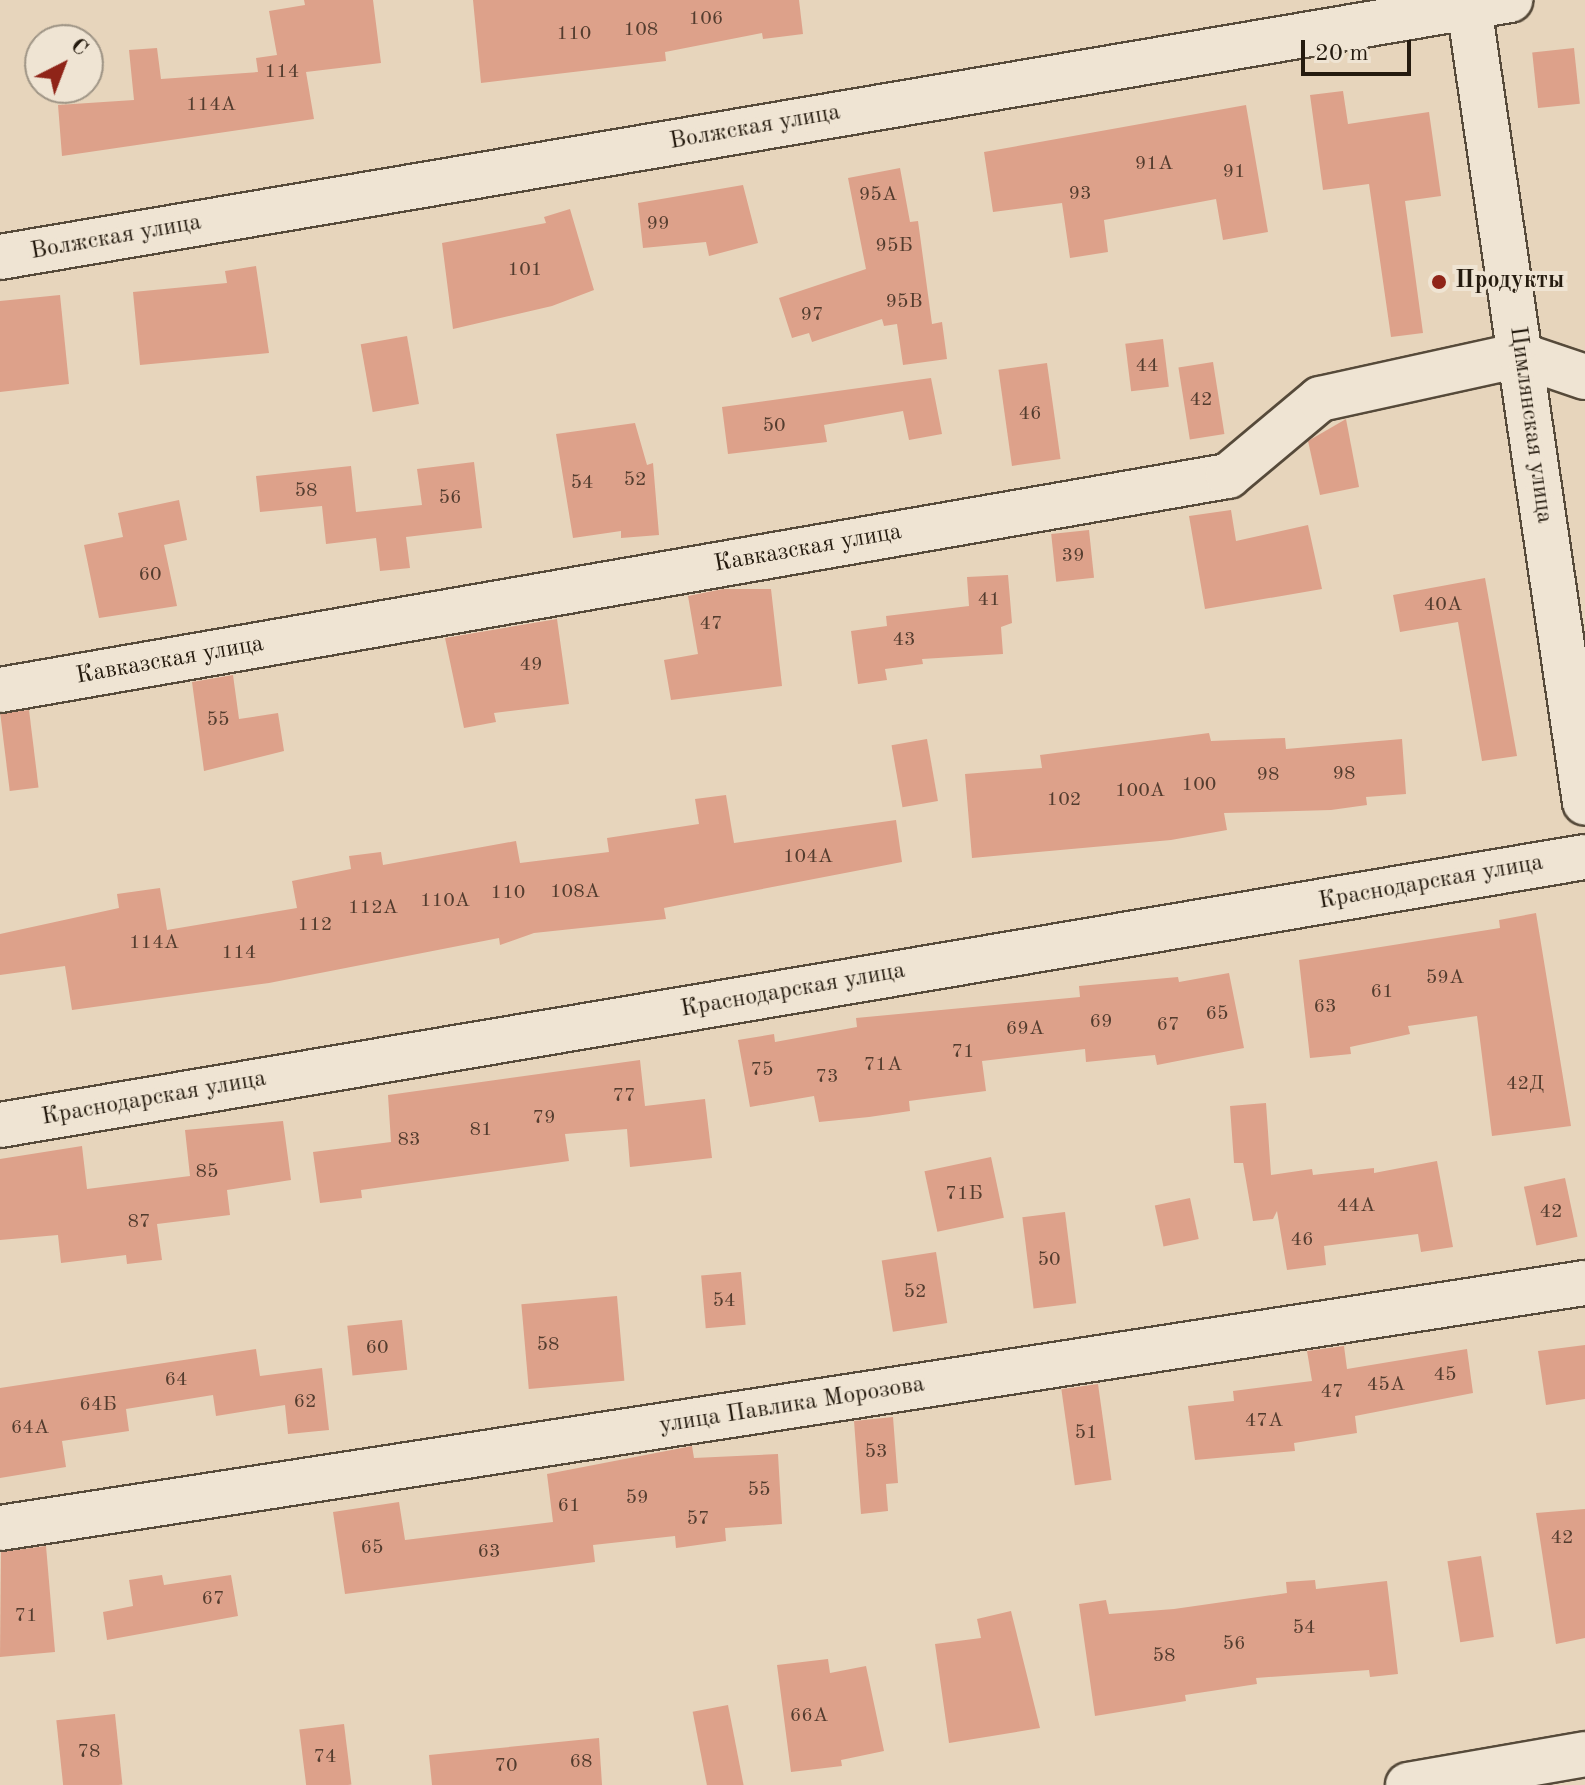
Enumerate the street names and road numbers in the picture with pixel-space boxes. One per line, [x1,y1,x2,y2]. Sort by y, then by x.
street label: Волжская улица [667,99,843,157]
street label: Волжская улица [28,209,204,267]
street label: Цимлянская улица [1502,325,1558,525]
street label: Кавказская улица [712,518,904,580]
street label: Кавказская улица [74,630,266,692]
street label: Краснодарская улица [1316,849,1546,917]
street label: Краснодарская улица [678,957,908,1025]
street label: Краснодарская улица [39,1065,269,1133]
street label: улица Павлика Морозова [657,1371,927,1441]

